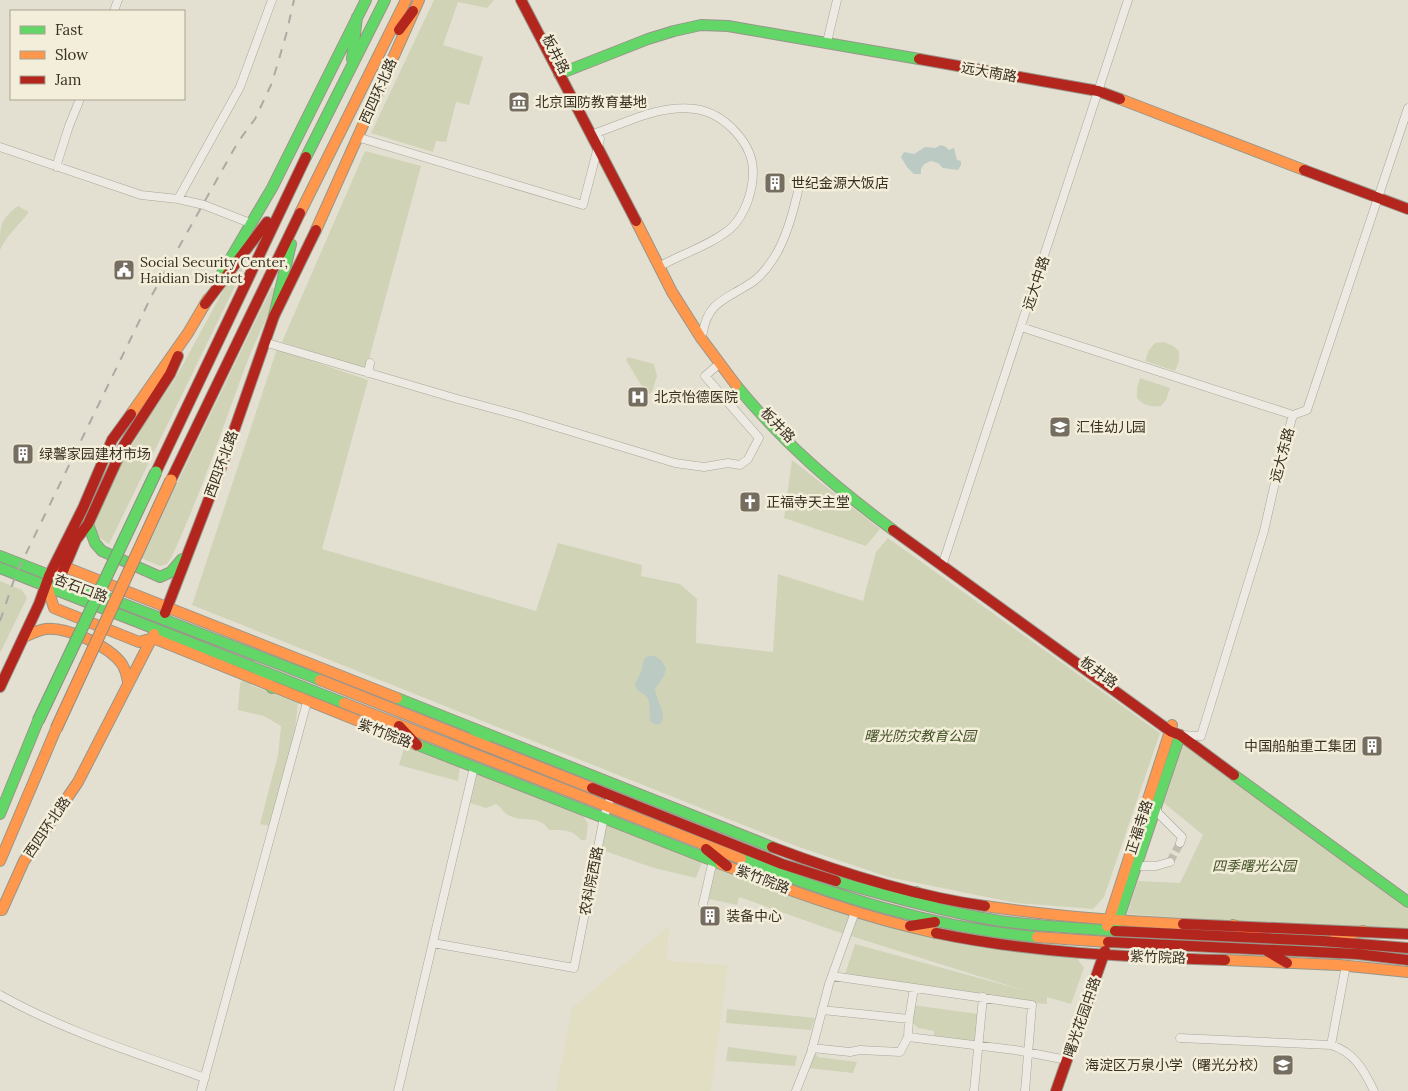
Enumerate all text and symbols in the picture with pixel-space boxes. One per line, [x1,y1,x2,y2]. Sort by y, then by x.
legend [10,10,185,100]
text: Fast [55,20,83,39]
street label: 板井路 [538,31,574,77]
text: Slow [55,45,88,64]
street label: 西四环北路 [356,55,400,127]
street label: 远大南路 [960,58,1018,86]
text: Jam [54,70,82,89]
museum icon: 北京国防教育基地 [507,90,531,114]
place label: 北京国防教育基地 [535,93,647,111]
building icon: 世纪金源大饭店 [763,171,787,195]
place label: 世纪金源大饭店 [791,174,889,192]
place label: Social Security Center, Haidian District [140,253,288,287]
street label: 远大中路 [1019,254,1053,312]
public building icon: Social Security Center, Haidian District [112,258,136,282]
hospital icon: 北京怡德医院 [626,385,650,409]
place label: 北京怡德医院 [654,388,738,406]
street label: 板井路 [757,404,799,446]
school or university icon: 汇佳幼儿园 [1048,415,1072,439]
place label: 汇佳幼儿园 [1076,418,1146,436]
street label: 远大东路 [1266,426,1298,484]
street label: 西四环北路 [201,428,241,500]
building icon: 绿馨家园建材市场 [11,442,35,466]
place label: 绿馨家园建材市场 [39,445,151,463]
church icon: 正福寺天主堂 [738,490,762,514]
place label: 正福寺天主堂 [766,493,850,511]
street label: 杏石口路 [52,570,110,606]
street label: 板井路 [1077,652,1121,692]
street label: 紫竹院路 [356,715,414,751]
park label: 曙光防灾教育公园 [864,727,978,745]
building icon: 中国船舶重工集团 [1360,734,1384,758]
place label: 中国船舶重工集团 [1244,737,1356,755]
street label: 西四环北路 [20,793,74,861]
street label: 正福寺路 [1122,798,1156,856]
street label: 农科院西路 [575,845,607,917]
park label: 四季曙光公园 [1212,857,1298,875]
street label: 紫竹院路 [734,861,792,897]
building icon: 装备中心 [698,904,722,928]
place label: 装备中心 [726,907,782,925]
street label: 紫竹院路 [1130,947,1186,967]
street label: 曙光花园中路 [1060,974,1104,1060]
school or university icon: 海淀区万泉小学（曙光分校） [1271,1053,1295,1077]
place label: 海淀区万泉小学（曙光分校） [1085,1056,1267,1074]

